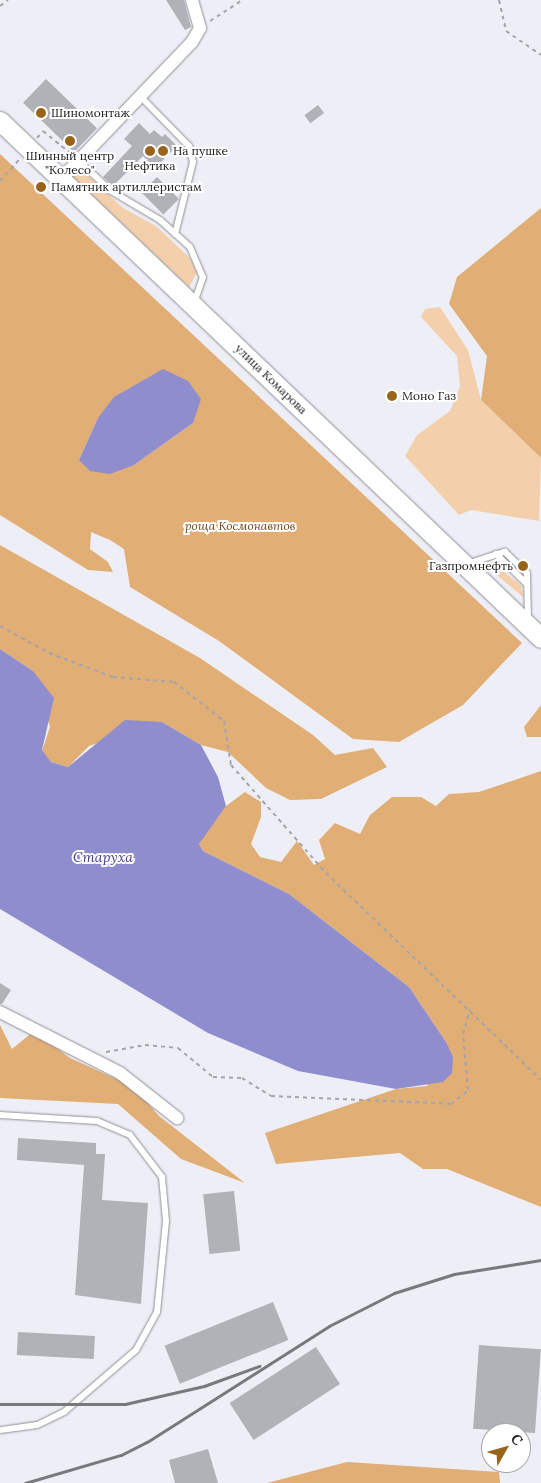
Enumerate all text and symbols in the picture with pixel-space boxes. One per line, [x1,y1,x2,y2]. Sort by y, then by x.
place label: Шиномонтаж [51,106,130,120]
marker: Шиномонтаж [35,107,47,119]
marker: Шинный центр "Колесо" [64,135,76,147]
place label: На пушке [173,144,228,158]
marker: Нефтика [144,145,156,157]
marker: На пушке [157,145,169,157]
place label: Шинный центр "Колесо" [26,149,114,177]
place label: Нефтика [125,159,175,173]
place label: Памятник артиллеристам [51,180,202,194]
marker: Памятник артиллеристам [35,181,47,193]
street label: улица Комарова [232,341,310,417]
place label: Моно Газ [402,389,456,403]
marker: Моно Газ [386,390,398,402]
park label: роща Космонавтов [185,519,295,533]
place label: Газпромнефть [429,559,513,573]
marker: Газпромнефть [517,560,529,572]
water label: Старуха [73,849,133,865]
north arrow [481,1423,531,1473]
text: С [507,1430,527,1449]

